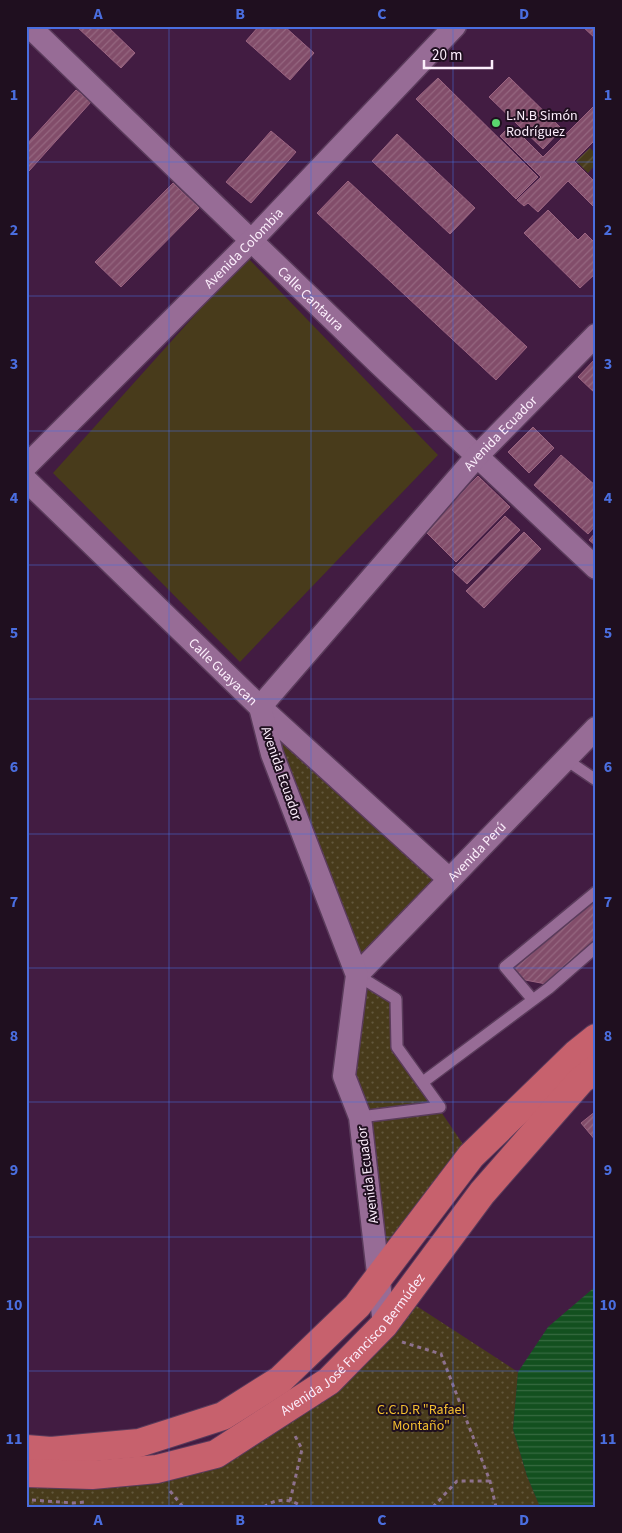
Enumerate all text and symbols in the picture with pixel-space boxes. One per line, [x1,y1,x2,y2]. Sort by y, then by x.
text: A [92,3,103,25]
text: B [235,3,245,25]
text: C [377,3,387,25]
text: D [519,3,529,25]
scale bar [424,38,492,70]
text: 20 m [432,45,462,66]
text: 1 [10,84,18,106]
text: 1 [604,84,612,106]
place label: L.N.B Simón Rodríguez [506,106,578,142]
marker: L.N.B Simón Rodríguez [490,117,502,129]
street label: Avenida Colombia [200,204,289,294]
text: 2 [10,219,18,241]
text: 2 [604,219,612,241]
street label: Calle Cantaura [273,262,348,336]
text: 3 [10,353,18,375]
text: 3 [604,353,612,375]
street label: Avenida Ecuador [460,391,542,476]
text: 4 [10,487,19,509]
text: 4 [604,487,613,509]
text: 5 [10,622,18,644]
text: 5 [604,622,612,644]
street label: Calle Guayacan [184,634,262,711]
street label: Avenida Ecuador [256,724,307,823]
text: 6 [10,756,18,778]
text: 6 [604,756,612,778]
street label: Avenida Perú [443,818,511,887]
text: 7 [10,891,18,913]
text: 7 [604,891,612,913]
text: 8 [10,1025,18,1047]
text: 8 [604,1025,612,1047]
street label: Avenida Ecuador [352,1125,384,1225]
text: 9 [10,1159,18,1181]
text: 9 [604,1159,612,1181]
street label: Avenida José Francisco Bermúdez [277,1269,430,1421]
text: 10 [6,1294,22,1316]
text: 10 [600,1294,616,1316]
park label: C.C.D.R "Rafael Montaño" [377,1400,465,1436]
text: 11 [6,1428,22,1450]
text: 11 [600,1428,616,1450]
text: A [92,1509,103,1531]
text: B [235,1509,245,1531]
text: C [377,1509,387,1531]
text: D [519,1509,529,1531]

